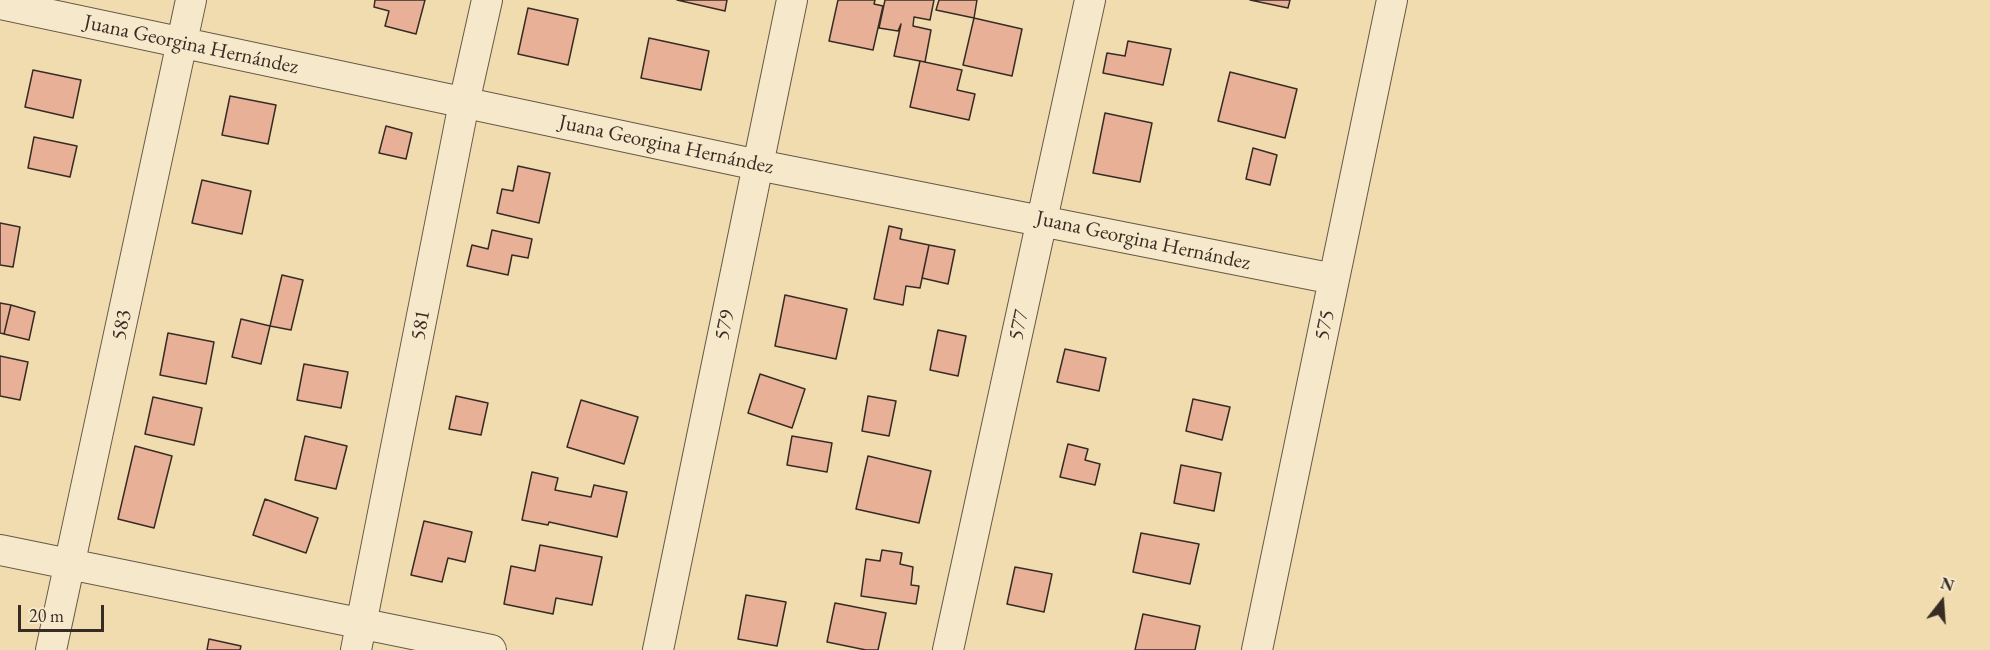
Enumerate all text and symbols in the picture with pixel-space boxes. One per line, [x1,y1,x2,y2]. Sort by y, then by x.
street label: Juana Georgina Hernández [82,10,300,80]
street label: Juana Georgina Hernández [557,110,775,180]
street label: Juana Georgina Hernández [1034,206,1252,276]
street label: 583 [107,308,137,342]
street label: 581 [406,308,436,342]
street label: 579 [710,308,740,342]
street label: 577 [1004,308,1034,342]
street label: 575 [1310,308,1340,342]
north arrow [1912,572,1972,632]
text: N [1938,572,1957,596]
scale bar [21,593,106,631]
text: 20 m [29,604,64,627]

